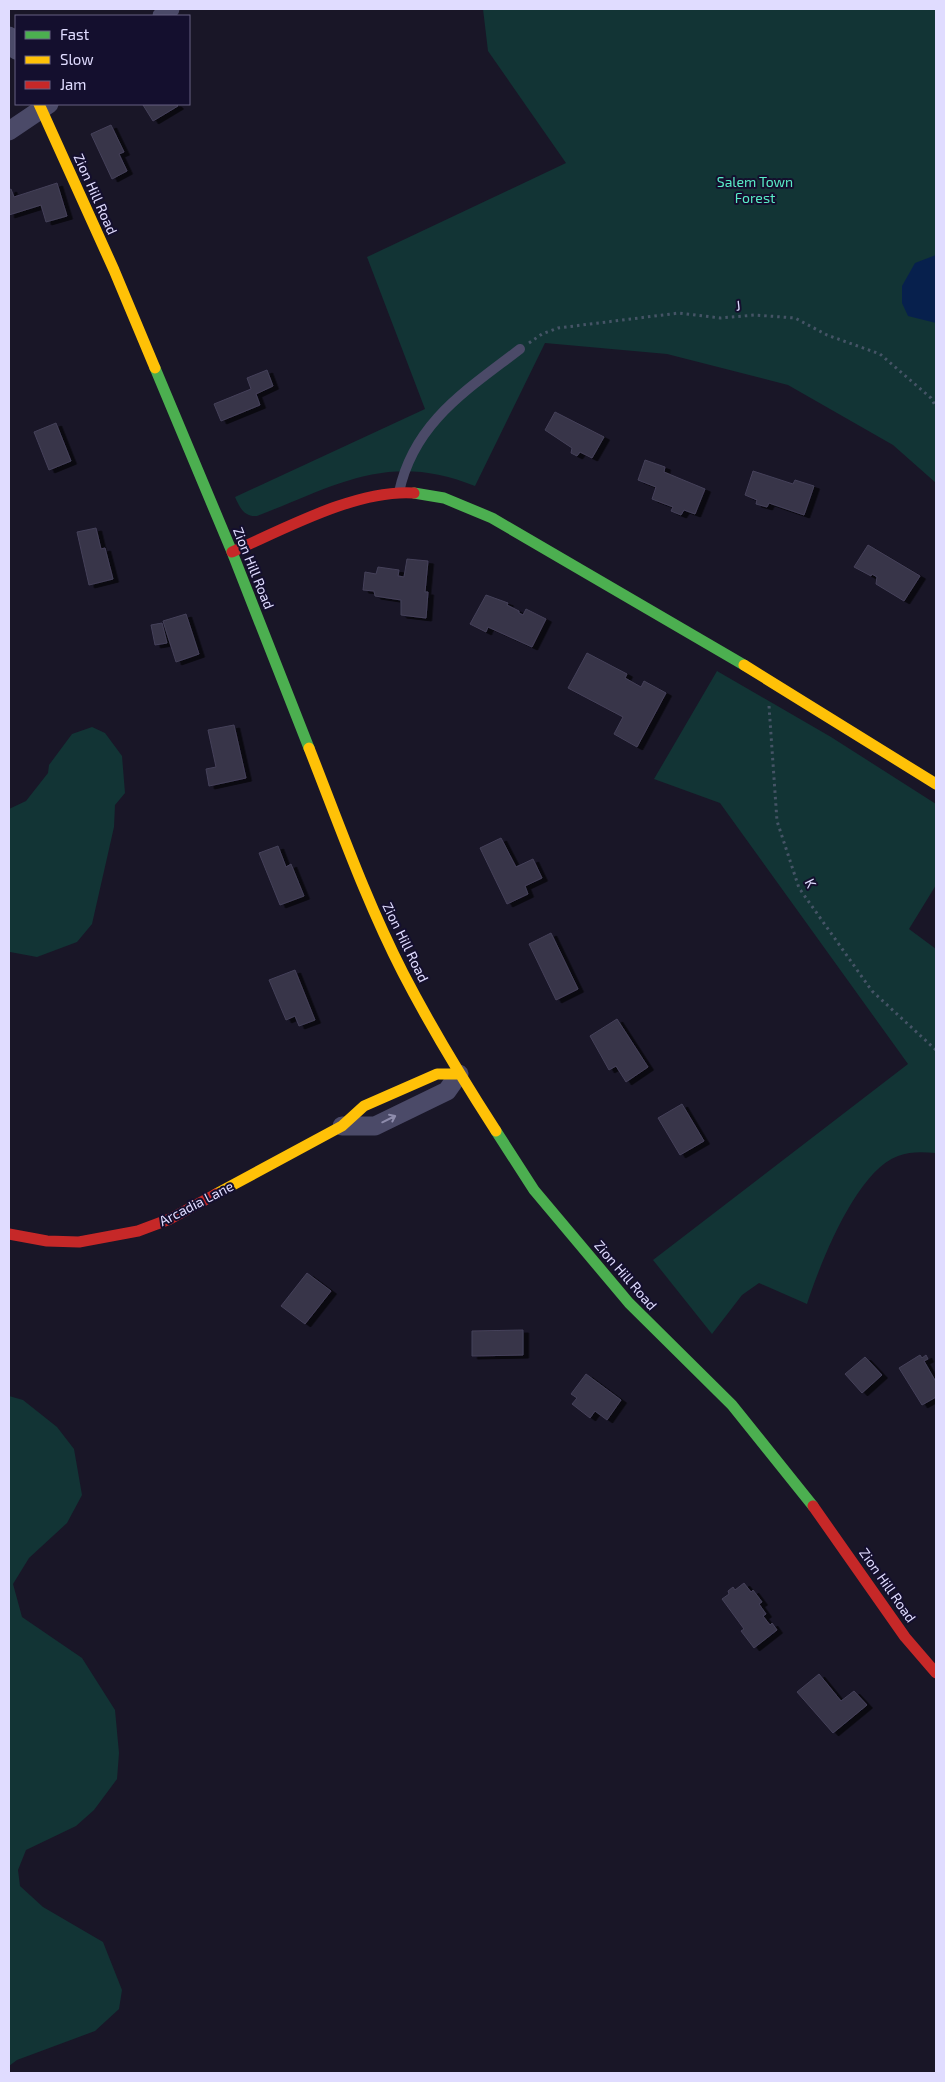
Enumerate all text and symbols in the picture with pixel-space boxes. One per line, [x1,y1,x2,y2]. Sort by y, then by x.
legend [15,15,190,105]
text: Fast [60,25,90,43]
text: Slow [60,50,94,68]
text: Jam [60,75,86,93]
street label: Zion Hill Road [71,151,121,237]
park label: Salem Town Forest [717,173,793,206]
street label: J [735,296,741,314]
street label: Zion Hill Road [230,525,278,611]
street label: K [802,875,821,891]
street label: Zion Hill Road [379,899,433,985]
one-way arrow [381,1114,396,1123]
street label: Arcadia Lane [156,1177,236,1229]
street label: Zion Hill Road [591,1237,661,1313]
street label: Zion Hill Road [856,1545,920,1625]

